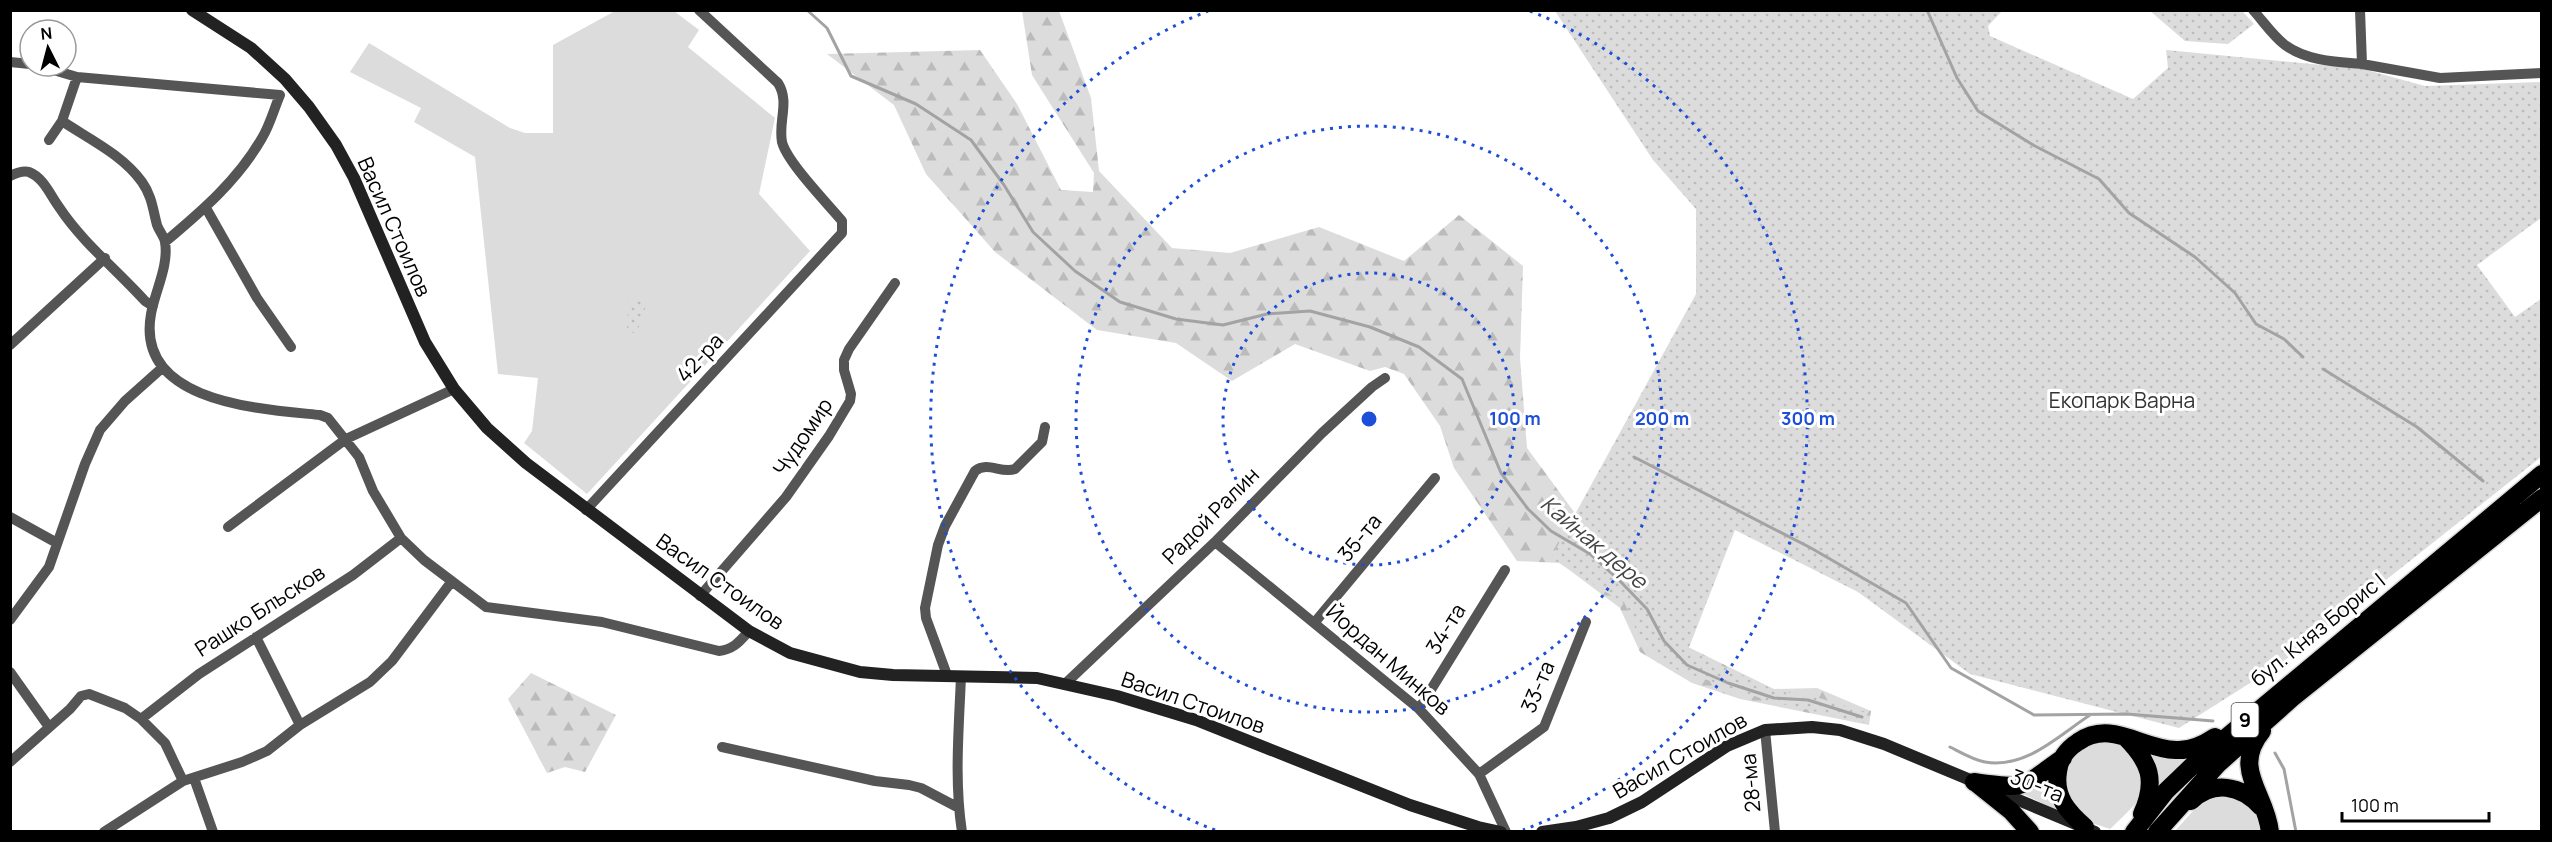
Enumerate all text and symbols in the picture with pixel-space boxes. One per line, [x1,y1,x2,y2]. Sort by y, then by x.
north arrow [18,18,78,78]
text: N [40,22,53,45]
street label: Васил Стоилов [352,152,438,301]
street label: 42-ра [669,327,729,388]
park label: Екопарк Варна [2049,386,2195,414]
street label: Чудомир [766,392,838,481]
text: 100 m [1489,406,1541,430]
text: 200 m [1635,406,1689,430]
text: 300 m [1781,406,1835,430]
centre of rings [1359,409,1379,429]
street label: Радой Ралин [1156,461,1265,570]
water label: Кайнак дере [1534,489,1654,596]
street label: 35-та [1331,508,1387,567]
street label: Васил Стоилов [651,527,790,636]
street label: Рашко Блъсков [189,558,330,663]
street label: бул. Княз Борис I [2244,566,2391,692]
street label: Йордан Минков [1321,598,1457,721]
street label: 34-та [1419,598,1472,659]
street label: 33-та [1514,656,1561,717]
street label: Васил Стоилов [1118,664,1269,740]
road number: 9 [2232,703,2258,737]
street label: Васил Стоилов [1608,706,1751,805]
street label: 28-ма [1733,752,1767,814]
street label: 30-та [2007,762,2068,808]
scale bar [2342,785,2489,823]
text: 100 m [2351,793,2399,817]

